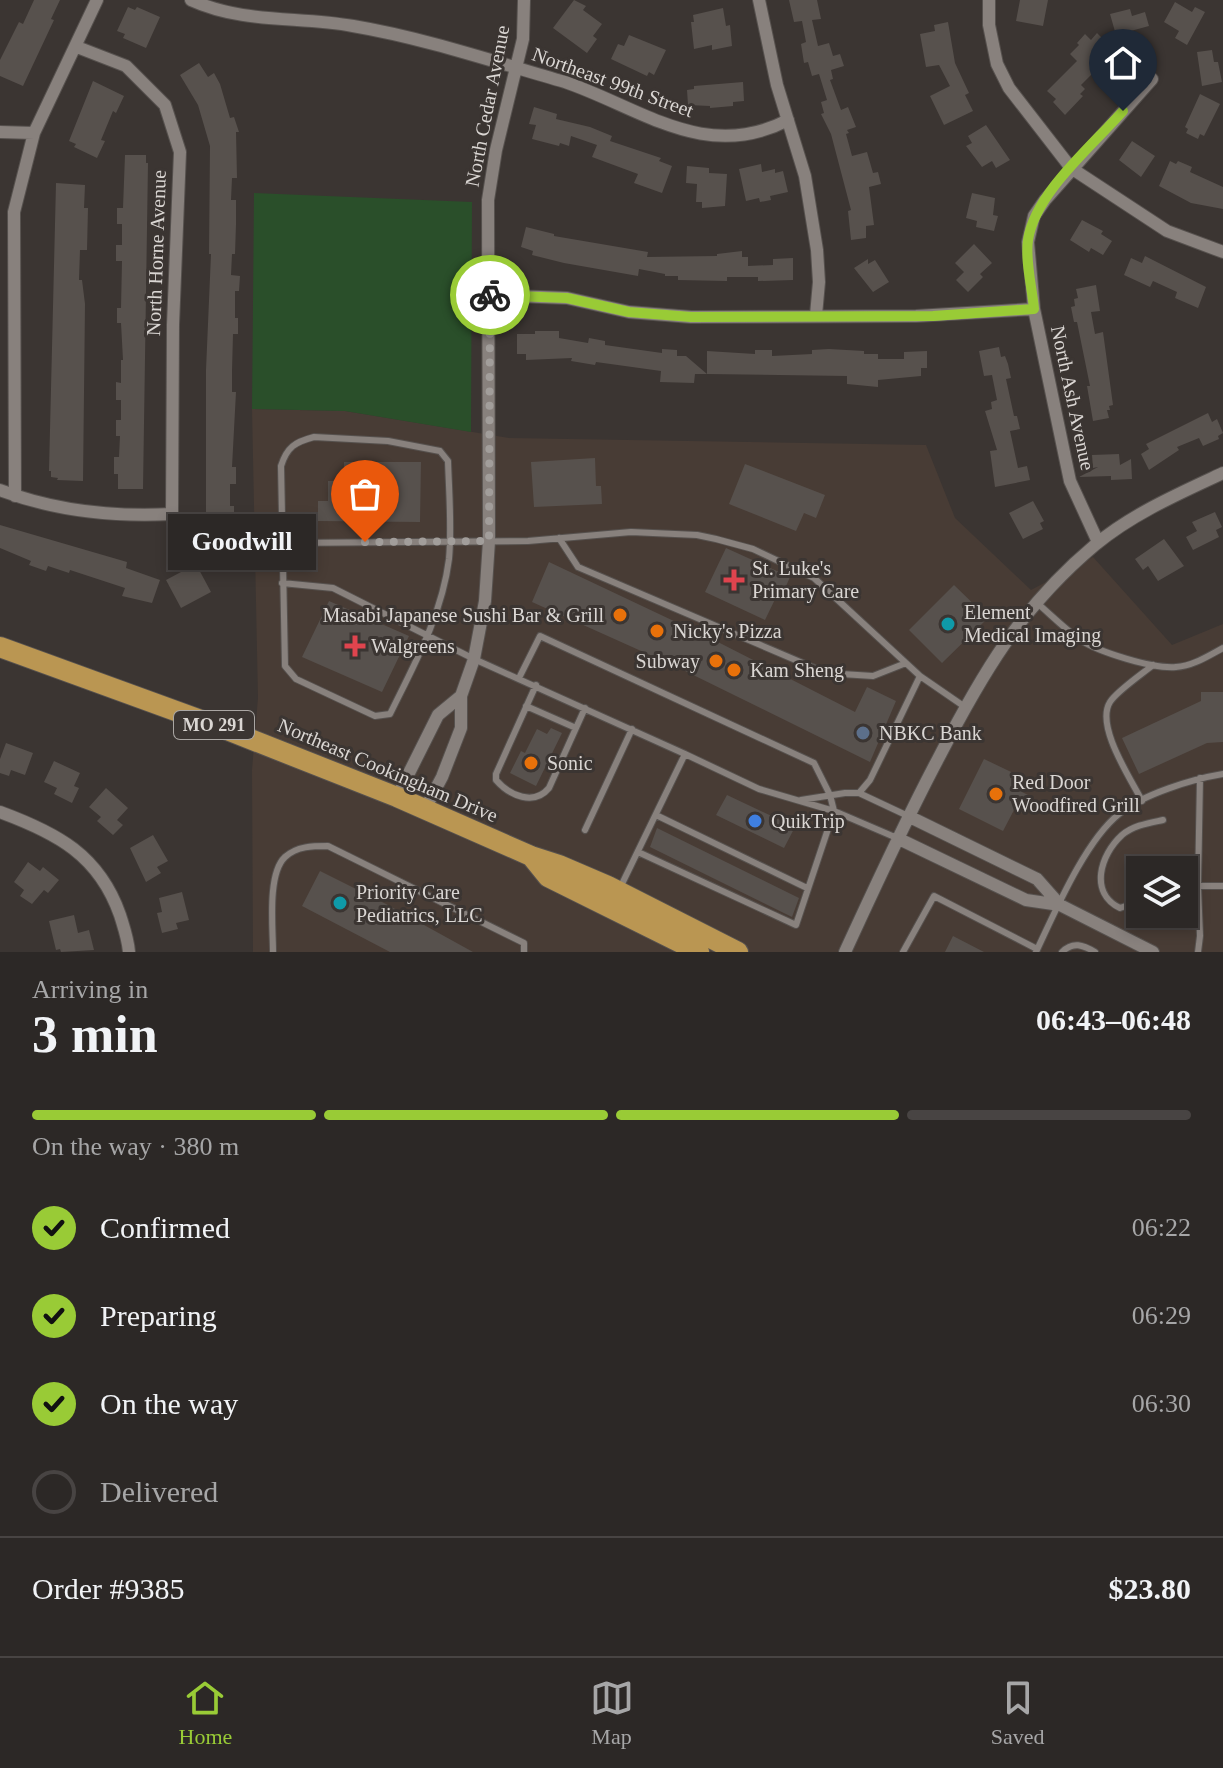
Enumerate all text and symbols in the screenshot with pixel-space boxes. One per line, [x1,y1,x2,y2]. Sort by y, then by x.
street label: North Cedar Avenue [461,23,513,189]
pin [1089,29,1157,111]
icon: home [1101,41,1145,85]
street label: Northeast 99th Street [529,43,697,122]
street label: North Horne Avenue [142,169,170,336]
courier [450,255,530,335]
icon: bike [468,273,512,317]
street label: North Ash Avenue [1047,324,1099,472]
pin [331,460,399,542]
icon: bag [343,472,387,516]
callout: Goodwill [169,514,317,570]
text: Goodwill [191,527,293,556]
place label: St. Luke's Primary Care [752,557,859,603]
marker: St. Luke's Primary Care [723,569,745,591]
place label: Element Medical Imaging [964,601,1101,647]
place label: Masabi Japanese Sushi Bar & Grill [322,604,604,627]
marker: Masabi Japanese Sushi Bar & Grill [611,606,629,624]
marker: Element Medical Imaging [939,615,957,633]
place label: Nicky's Pizza [673,620,782,643]
marker: Nicky's Pizza [648,622,666,640]
place label: Walgreens [371,635,455,658]
marker: Walgreens [346,637,364,655]
place label: Subway [636,650,700,673]
marker: Subway [707,652,725,670]
place label: Kam Sheng [750,659,844,682]
marker: Kam Sheng [725,661,743,679]
road number: MO 291 [174,711,254,739]
street label: Northeast Cookingham Drive [274,714,501,827]
place label: NBKC Bank [879,722,982,744]
marker: NBKC Bank [854,724,872,742]
place label: Sonic [547,752,593,774]
marker: Sonic [522,754,540,772]
place label: Red Door Woodfired Grill [1012,771,1140,816]
marker: Red Door Woodfired Grill [987,785,1005,803]
place label: QuikTrip [771,810,845,833]
marker: QuikTrip [746,812,764,830]
map controls [1126,856,1198,928]
button: layers [1126,856,1198,928]
place label: Priority Care Pediatrics, LLC [356,881,483,926]
marker: Priority Care Pediatrics, LLC [331,894,349,912]
text: Arriving in [32,975,148,1004]
text: 06:43–06:48 [1036,1003,1191,1036]
text: 3 min [32,1006,158,1063]
text: On the way · 380 m [32,1132,239,1161]
icon: check [32,1206,76,1250]
text: Confirmed [100,1211,230,1244]
text: 06:22 [1132,1213,1191,1242]
icon: check [32,1294,76,1338]
text: Preparing [100,1299,217,1332]
text: 06:29 [1132,1301,1191,1330]
icon: check [32,1382,76,1426]
text: On the way [100,1387,238,1420]
text: 06:30 [1132,1389,1191,1418]
text: Delivered [100,1475,218,1508]
text: Order #9385 [32,1572,184,1605]
text: $23.80 [1109,1572,1191,1605]
tab: Home [179,1676,232,1750]
tab: Map [590,1676,634,1750]
tab: Saved [991,1676,1044,1750]

